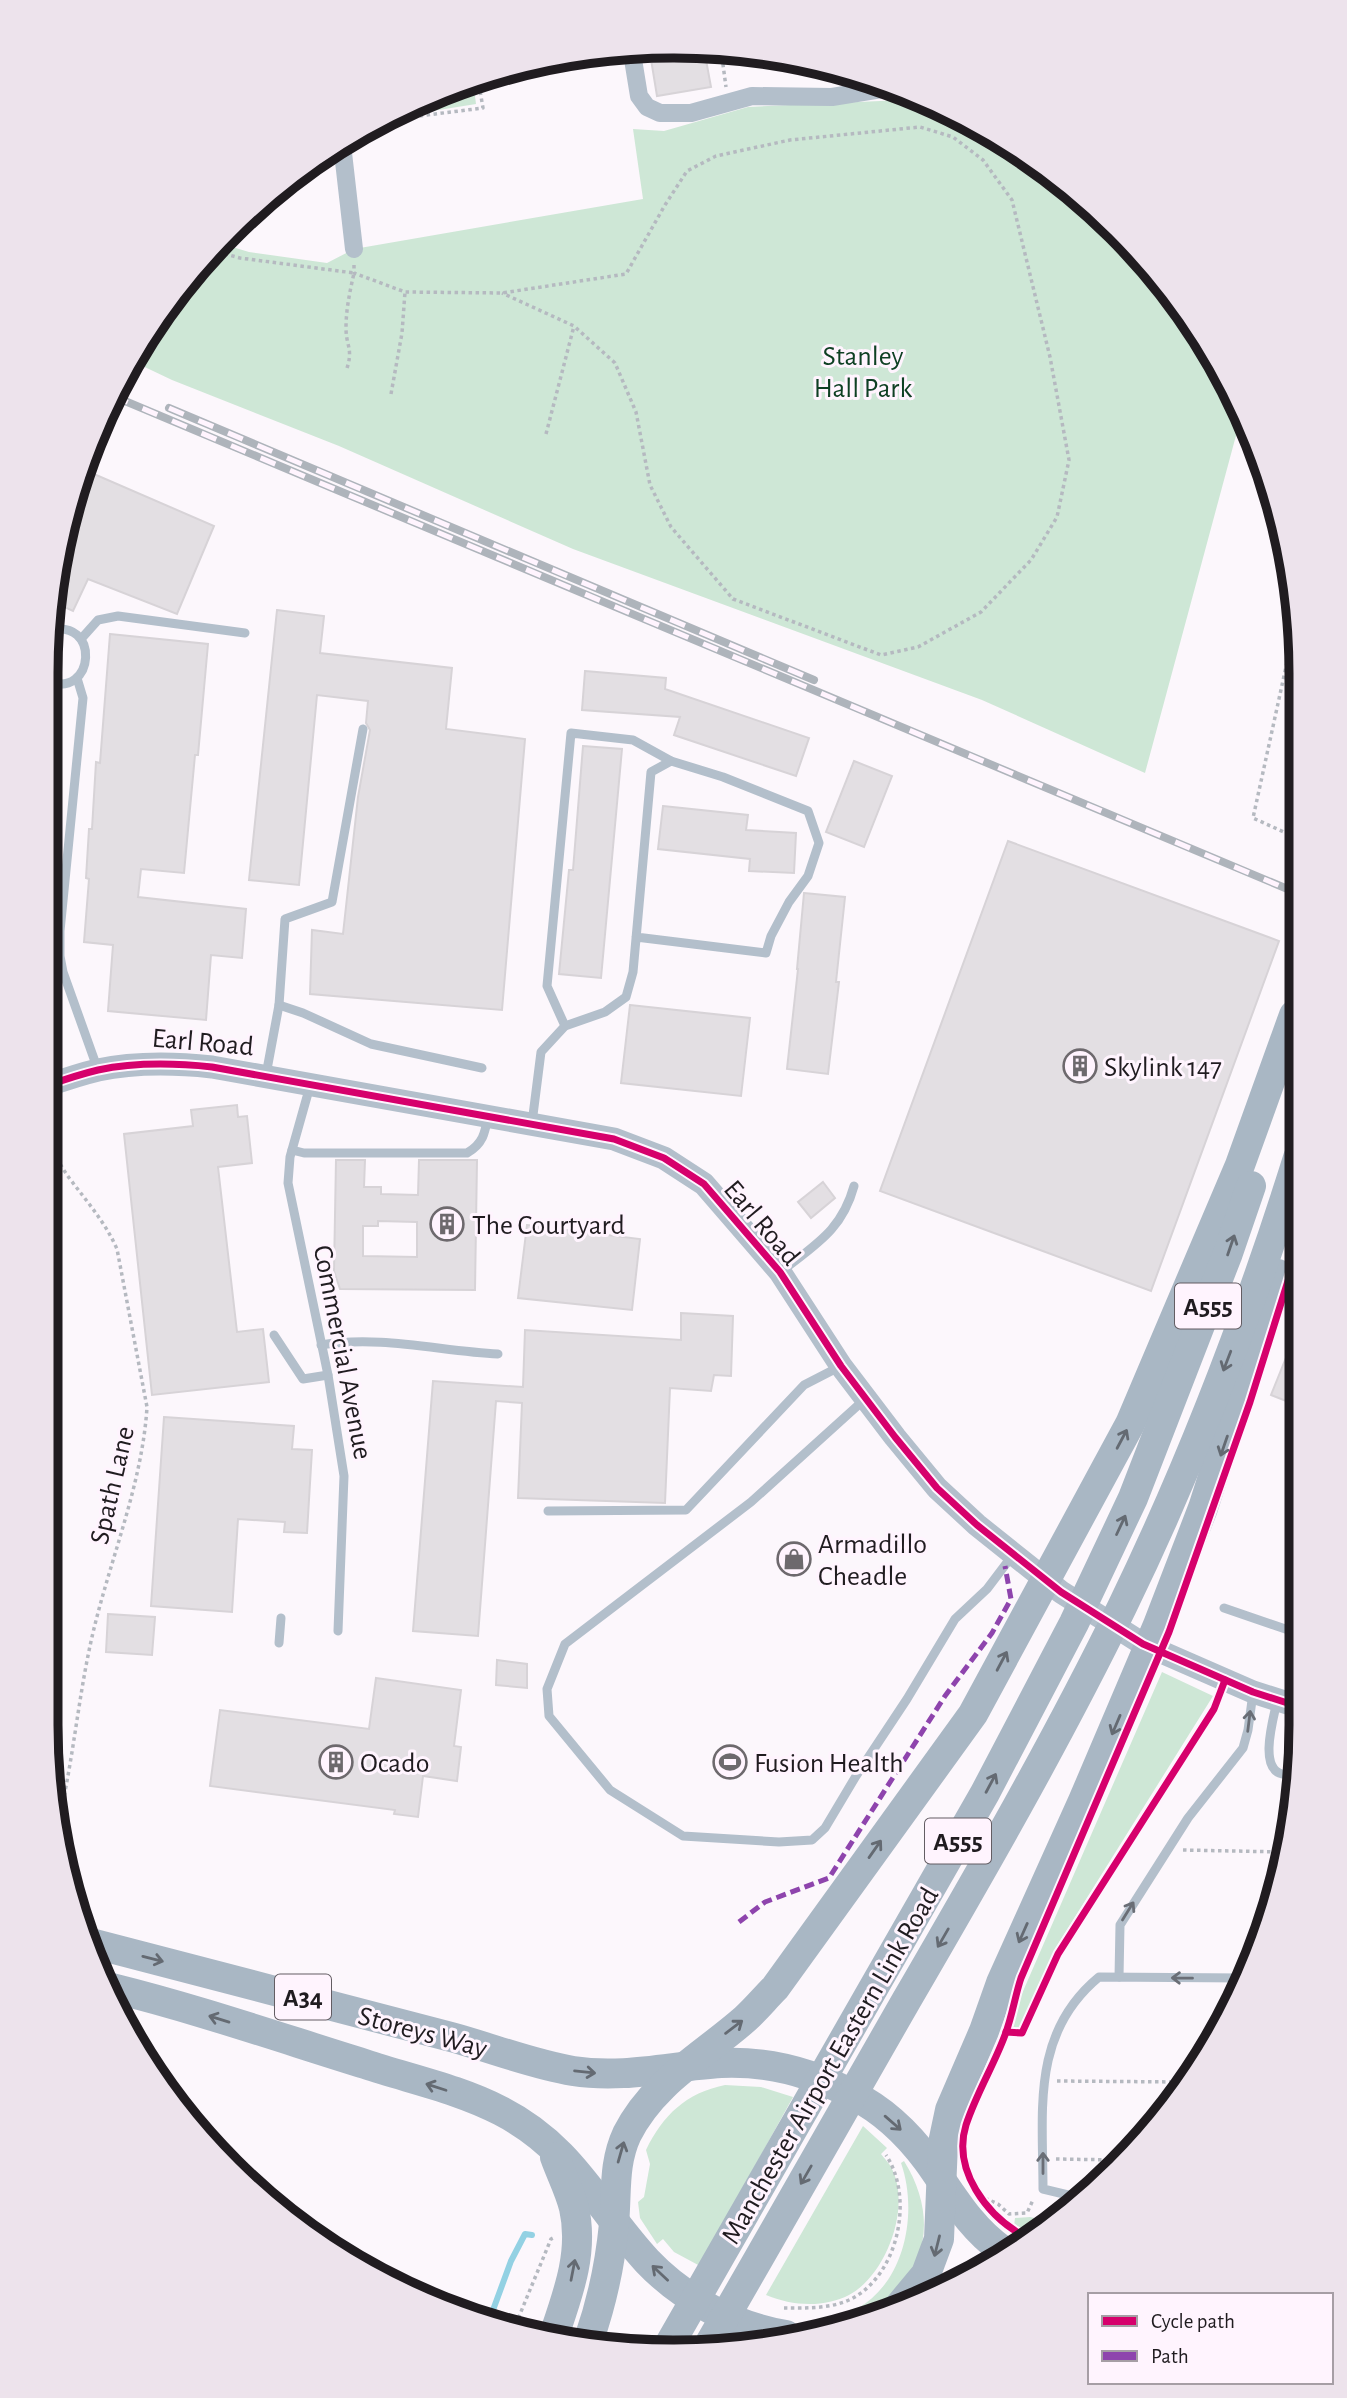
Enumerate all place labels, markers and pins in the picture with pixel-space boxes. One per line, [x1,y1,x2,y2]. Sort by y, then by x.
building icon: Skylink 147 [1061,1047,1099,1085]
place label: Skylink 147 [1104,1054,1222,1082]
building icon: The Courtyard [428,1205,466,1243]
place label: The Courtyard [472,1212,625,1240]
place label: Armadillo Cheadle [818,1531,927,1591]
shop icon: Armadillo Cheadle [775,1540,813,1578]
building icon: Ocado [317,1743,355,1781]
sports icon: Fusion Health [711,1743,749,1781]
place label: Ocado [360,1750,429,1778]
place label: Fusion Health [754,1750,904,1778]

